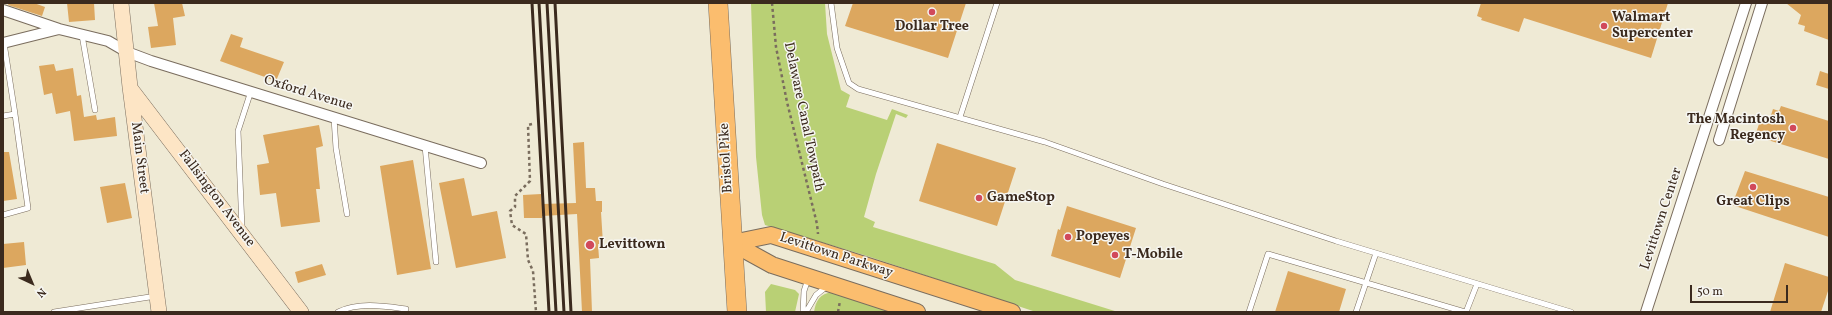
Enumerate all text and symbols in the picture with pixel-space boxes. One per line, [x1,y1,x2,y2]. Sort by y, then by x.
marker: Dollar Tree [927,7,937,17]
place label: Walmart Supercenter [1612,10,1693,42]
place label: Dollar Tree [895,19,969,35]
marker: Walmart Supercenter [1599,21,1609,31]
street label: Delaware Canal Towpath [779,41,827,193]
street label: Oxford Avenue [261,73,355,115]
place label: The Macintosh Regency [1687,112,1785,144]
street label: Main Street [126,121,152,195]
street label: Bristol Pike [717,122,737,194]
marker: The Macintosh Regency [1788,123,1798,133]
street label: Fallsington Avenue [174,147,258,251]
street label: Levittown Center [1638,166,1686,272]
marker: Great Clips [1748,182,1758,192]
place label: GameStop [987,190,1055,206]
marker: GameStop [974,193,984,203]
place label: Great Clips [1716,194,1790,210]
place label: Popeyes [1076,229,1130,245]
street label: Levittown Parkway [777,230,895,282]
marker: Popeyes [1063,232,1073,242]
place label: Levittown [599,237,666,253]
marker: Levittown [584,239,596,251]
place label: T-Mobile [1123,247,1183,263]
marker: T-Mobile [1110,250,1120,260]
north arrow [12,263,52,303]
scale bar [1692,277,1790,303]
text: N [33,284,49,300]
text: 50 m [1697,284,1723,300]

